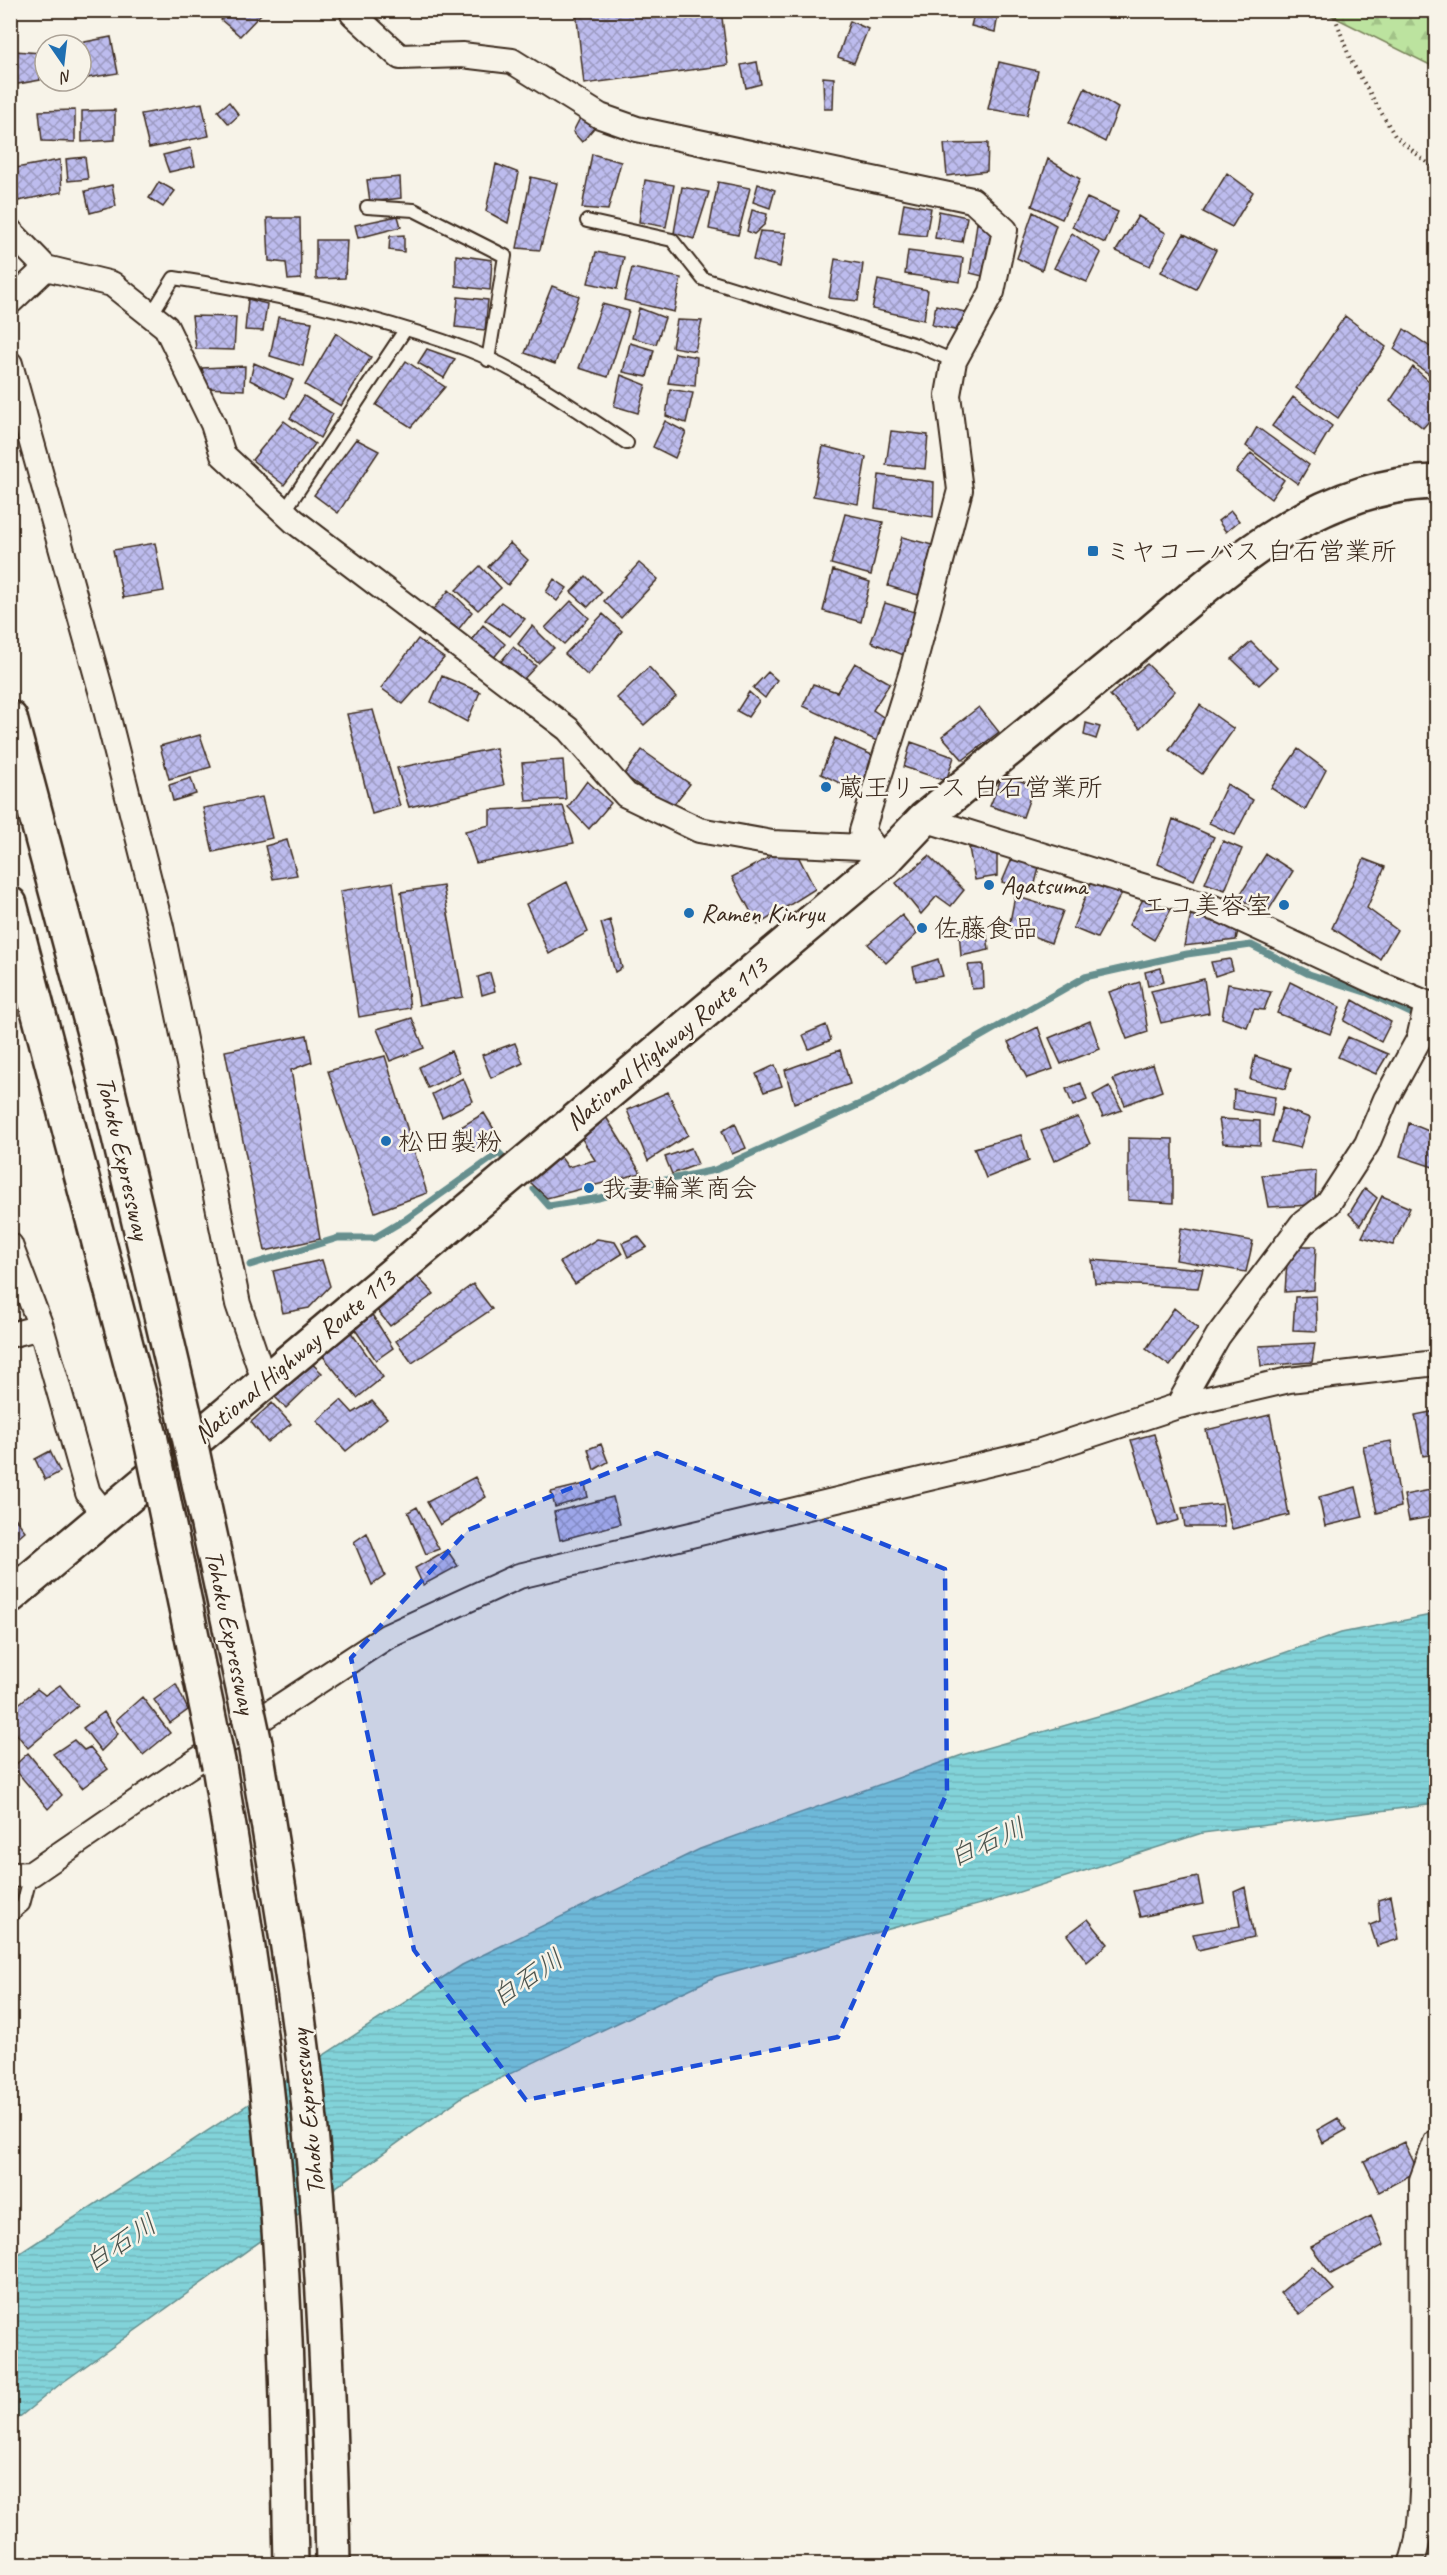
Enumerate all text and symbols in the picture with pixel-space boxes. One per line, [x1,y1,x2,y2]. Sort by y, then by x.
north arrow [33,33,93,93]
text: N [56,66,74,88]
place label: ミヤコーバス 白石営業所 [1105,535,1397,568]
marker: ミヤコーバス 白石営業所 [1086,544,1100,558]
place label: 蔵王リース 白石営業所 [838,771,1103,804]
marker: 蔵王リース 白石営業所 [819,780,833,794]
place label: Agatsuma [1001,869,1089,902]
marker: Agatsuma [982,878,996,892]
place label: エコ美容室 [1142,889,1272,922]
place label: Ramen Kinryu [701,897,826,930]
marker: エコ美容室 [1277,898,1291,912]
marker: Ramen Kinryu [682,906,696,920]
place label: 佐藤食品 [934,912,1038,945]
marker: 佐藤食品 [915,921,929,935]
street label: National Highway Route 113 [558,948,776,1138]
street label: Tohoku Expressway [89,1073,159,1245]
place label: 松田製粉 [398,1125,502,1158]
marker: 松田製粉 [379,1134,393,1148]
place label: 我妻輪業商会 [601,1172,757,1205]
marker: 我妻輪業商会 [582,1181,596,1195]
street label: National Highway Route 113 [186,1261,404,1451]
street label: Tohoku Expressway [197,1547,264,1719]
water label: 白石川 [943,1810,1031,1874]
water label: 白石川 [484,1941,570,2015]
street label: Tohoku Expressway [282,2025,333,2196]
water label: 白石川 [77,2207,163,2279]

